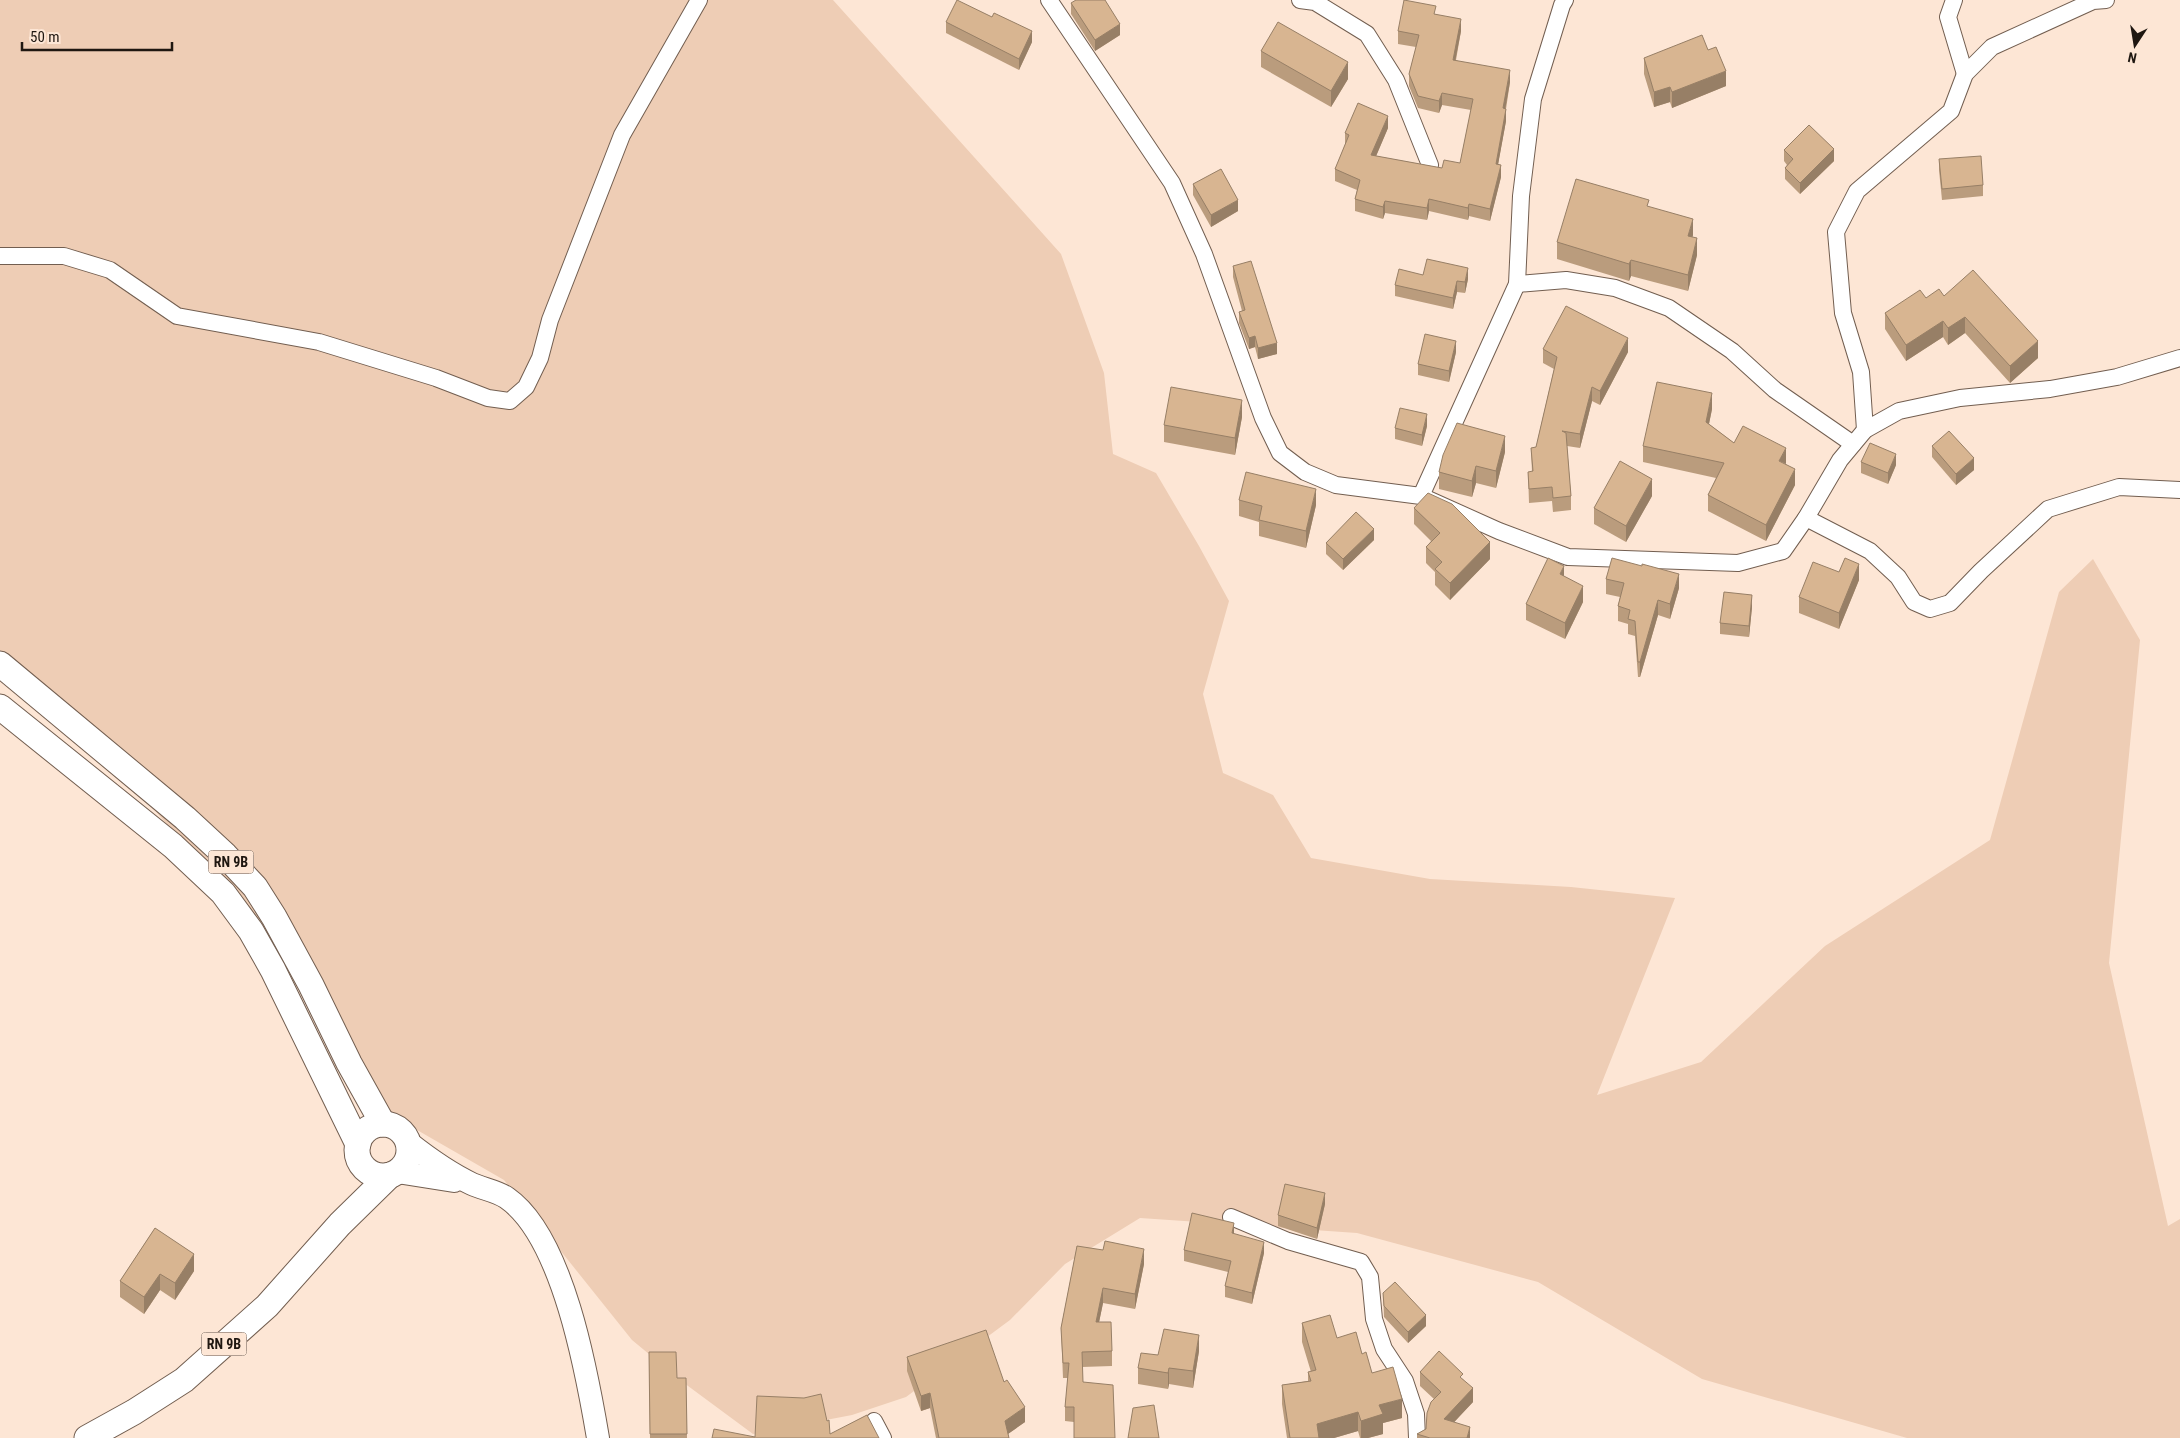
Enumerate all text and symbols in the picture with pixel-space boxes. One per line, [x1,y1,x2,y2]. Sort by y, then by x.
scale bar [22,20,172,52]
north arrow [2110,20,2160,70]
text: 50 m [30,28,60,46]
text: N [2126,49,2138,66]
road number: RN 9B [208,850,254,874]
road number: RN 9B [202,1332,246,1356]

